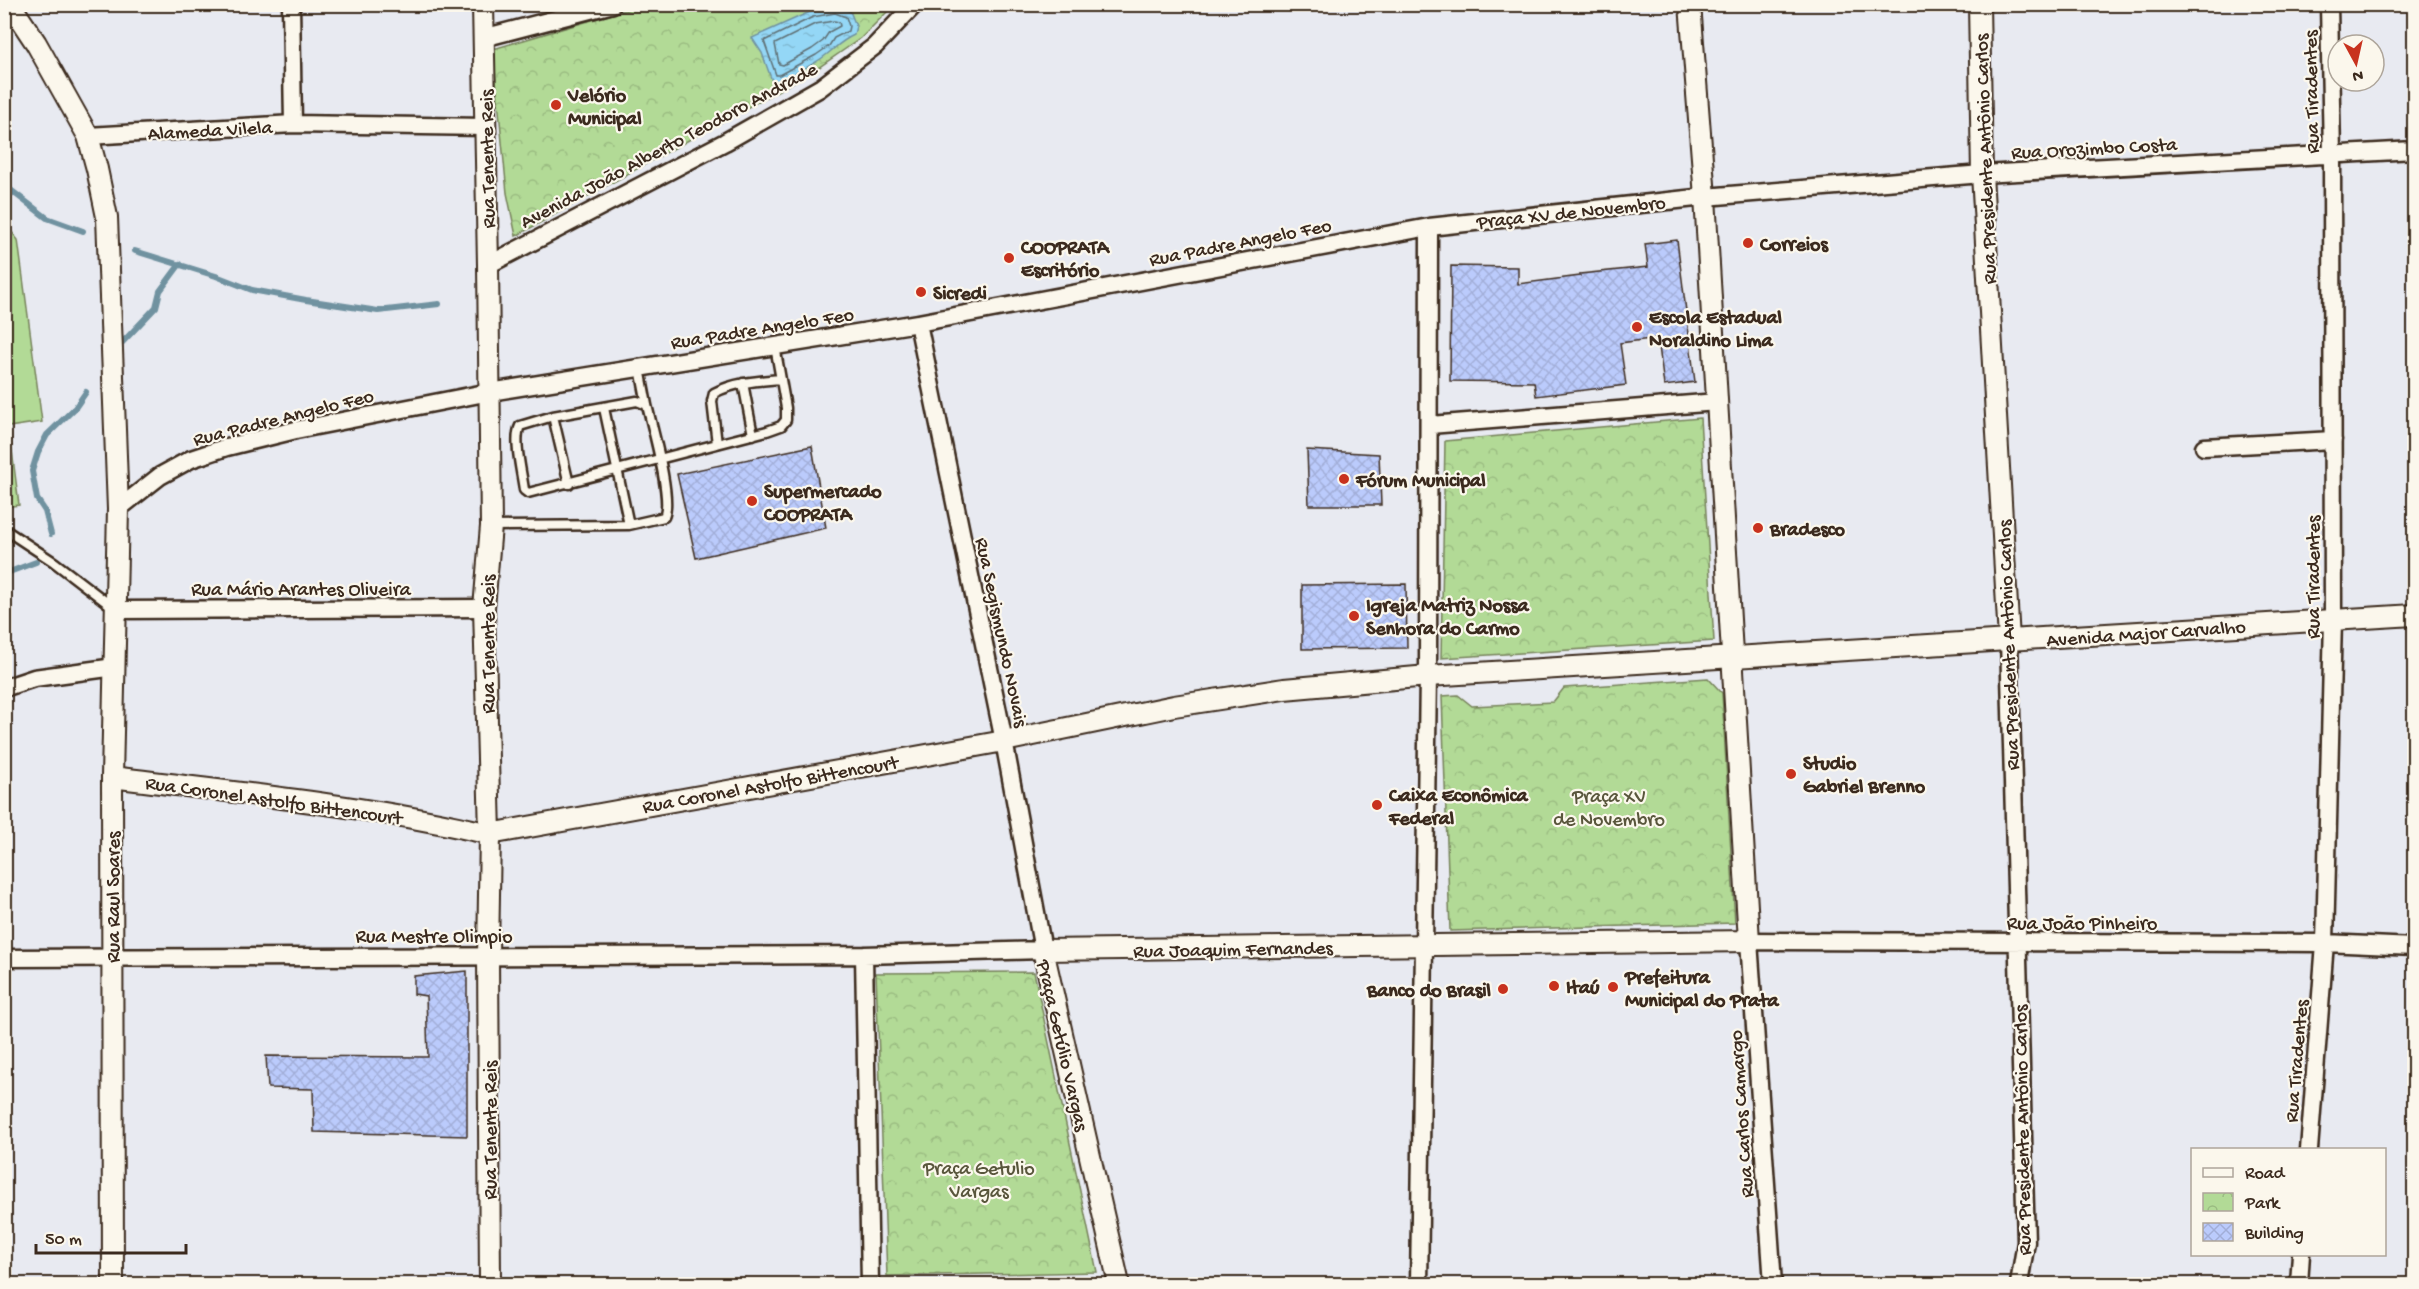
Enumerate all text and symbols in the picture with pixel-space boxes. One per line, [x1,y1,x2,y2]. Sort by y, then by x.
street label: Rua Tiradentes [2301,29,2326,154]
street label: Rua Presidente Antônio Carlos [1972,33,2003,284]
north arrow [2326,33,2386,93]
street label: Avenida João Alberto Teodoro Andrade [517,58,823,235]
text: N [2351,64,2364,85]
place label: Velório Municipal [567,86,642,132]
street label: Rua Tenente Reis [477,89,502,229]
marker: Velório Municipal [549,98,563,112]
street label: Alameda Vilela [147,118,274,147]
street label: Rua Orozimbo Costa [2011,135,2179,166]
street label: Praça XV de Novembro [1475,193,1667,236]
street label: Rua Padre Angelo Feo [1148,215,1334,273]
place label: Correios [1759,235,1829,258]
marker: Correios [1741,236,1755,250]
place label: COOPRATA Escritório [1020,238,1111,284]
marker: COOPRATA Escritório [1002,251,1016,265]
place label: Sicredi [933,284,987,307]
marker: Sicredi [914,285,928,299]
street label: Rua Padre Angelo Feo [669,305,856,356]
place label: Escola Estadual Noraldino Lima [1649,308,1783,354]
marker: Escola Estadual Noraldino Lima [1630,320,1644,334]
street label: Rua Padre Angelo Feo [191,386,376,453]
place label: Fórum Municipal [1355,471,1486,494]
marker: Fórum Municipal [1337,472,1351,486]
place label: Supermercado COOPRATA [763,482,882,528]
marker: Supermercado COOPRATA [745,494,759,508]
street label: Rua Tiradentes [2304,515,2327,639]
street label: Rua Presidente Antônio Carlos [1995,519,2026,770]
place label: Bradesco [1769,520,1846,543]
marker: Bradesco [1751,521,1765,535]
street label: Rua Segismundo Novais [968,536,1031,730]
street label: Rua Tenente Reis [479,574,502,713]
street label: Rua Mário Arantes Oliveira [191,580,412,603]
place label: Igreja Matriz Nossa Senhora do Carmo [1366,596,1530,642]
marker: Igreja Matriz Nossa Senhora do Carmo [1347,609,1361,623]
street label: Avenida Major Carvalho [2046,617,2247,654]
street label: Rua Coronel Astolfo Bittencourt [641,752,902,820]
place label: Studio Gabriel Brenno [1803,754,1926,800]
marker: Studio Gabriel Brenno [1784,767,1798,781]
street label: Rua Coronel Astolfo Bittencourt [144,773,405,832]
place label: Caixa Econômica Federal [1388,786,1528,832]
park label: Praça XV de Novembro [1553,787,1665,833]
marker: Caixa Econômica Federal [1370,798,1384,812]
street label: Rua Raul Soares [104,831,127,963]
street label: Rua João Pinheiro [2007,914,2157,937]
street label: Rua Mestre Olimpio [355,927,513,950]
street label: Rua Joaquim Fernandes [1133,938,1334,965]
street label: Praça Getúlio Vargas [1029,957,1092,1134]
place label: Prefeitura Municipal do Prata [1624,968,1780,1014]
place label: Itaú [1566,978,1600,1001]
marker: Itaú [1547,979,1561,993]
marker: Prefeitura Municipal do Prata [1606,980,1620,994]
place label: Banco do Brasil [1366,981,1492,1004]
marker: Banco do Brasil [1496,982,1510,996]
street label: Rua Tiradentes [2282,998,2315,1124]
street label: Rua Presidente Antônio Carlos [2011,1004,2038,1255]
street label: Rua Carlos Camargo [1726,1029,1761,1198]
street label: Rua Tenente Reis [481,1060,504,1199]
legend [2191,1148,2386,1256]
park label: Praça Getulio Vargas [922,1159,1035,1205]
text: Road [2245,1164,2286,1185]
text: Park [2244,1194,2281,1215]
scale bar [36,1217,186,1255]
text: Building [2244,1224,2304,1245]
text: 50 m [45,1230,82,1251]

